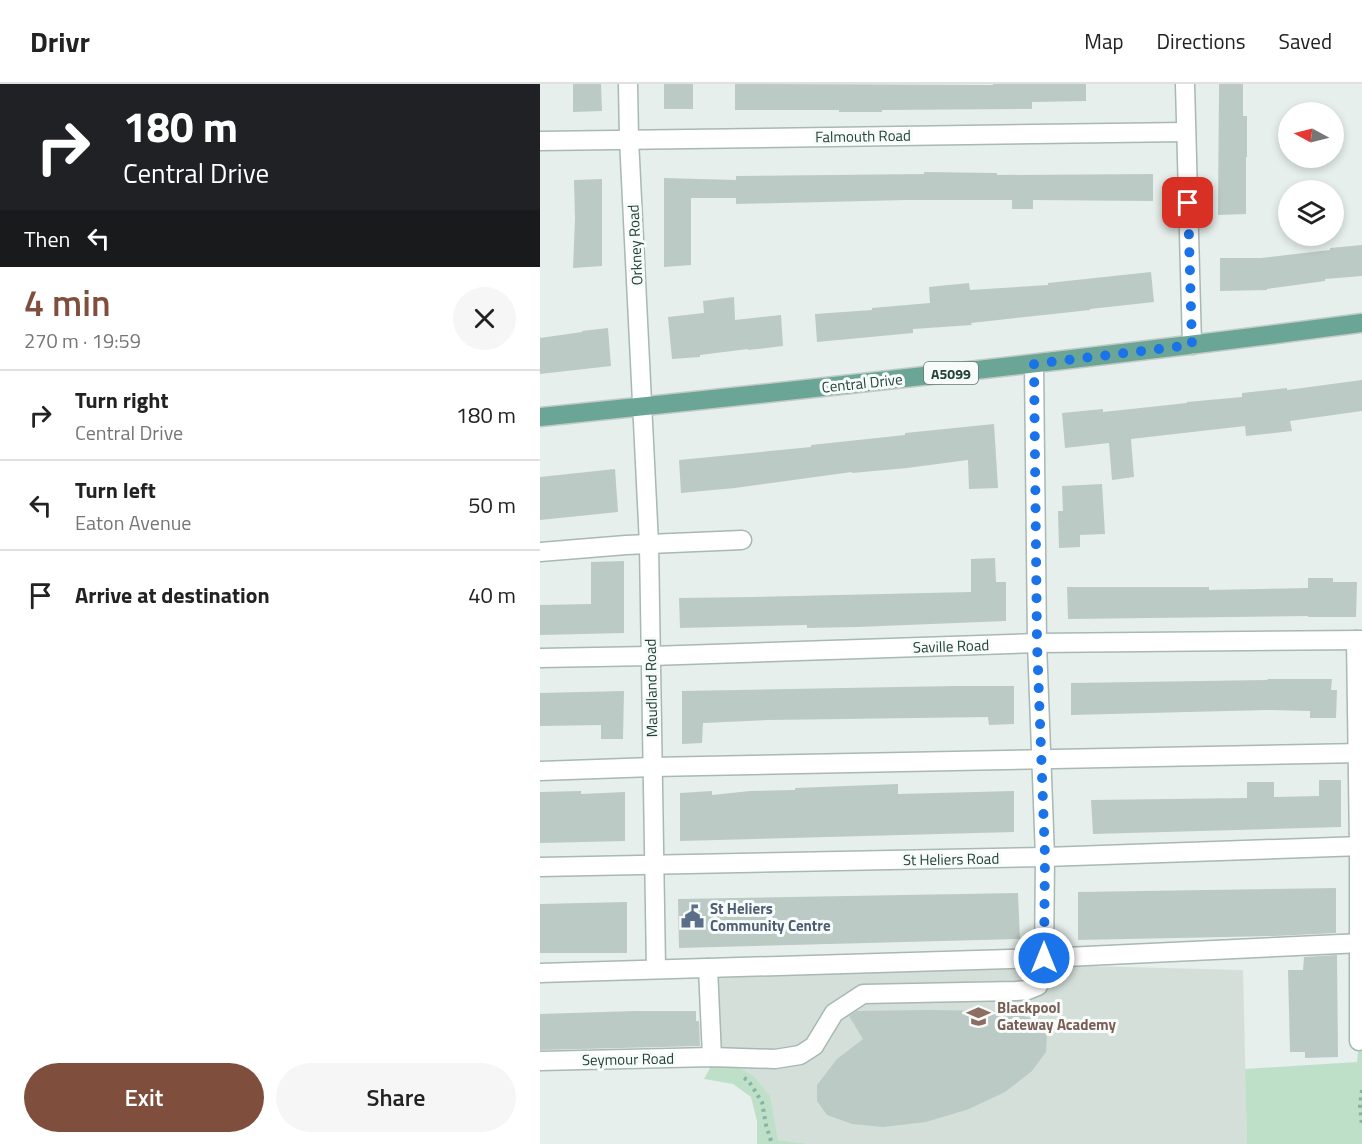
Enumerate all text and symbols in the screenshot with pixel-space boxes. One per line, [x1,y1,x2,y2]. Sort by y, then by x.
text: Drivr [30,20,90,63]
text: Map [1084,25,1124,57]
text: Directions [1157,25,1246,57]
text: Saved [1279,25,1332,57]
text: 180 m [123,94,238,158]
north arrow [1278,102,1344,168]
map controls [1278,102,1344,246]
icon: right [24,108,102,186]
street label: Falmouth Road [815,124,911,148]
text: Central Drive [123,152,269,193]
pin [1162,177,1213,228]
button: layers [1278,180,1344,246]
icon: arrive [1171,186,1204,219]
street label: Orkney Road [621,204,649,286]
text: Then [24,222,70,256]
icon: left [82,222,115,255]
text: 4 min [24,275,111,330]
button: close [453,287,516,350]
text: 270 m · 19:59 [24,325,141,356]
road number: A5099 [924,362,978,384]
street label: Central Drive [820,367,904,399]
text: Turn right [75,383,169,417]
text: 180 m [456,398,516,432]
icon: right [24,399,57,432]
text: Central Drive [75,417,183,448]
text: Turn left [75,473,156,507]
text: 50 m [468,488,516,522]
icon: left [24,489,57,522]
text: Eaton Avenue [75,507,191,538]
text: Arrive at destination [75,578,270,612]
text: 40 m [468,578,516,612]
icon: arrive [24,579,57,612]
street label: Saville Road [912,633,990,659]
street label: Maudland Road [639,638,663,738]
street label: St Heliers Road [903,847,999,871]
place label: St Heliers Community Centre [710,897,831,937]
public building icon: St Heliers Community Centre [679,904,705,930]
position arrow [1012,926,1076,990]
place label: Blackpool Gateway Academy [997,996,1117,1036]
school or university icon: Blackpool Gateway Academy [966,1003,992,1029]
street label: Seymour Road [582,1047,674,1071]
button: Exit [24,1063,264,1132]
button: Share [276,1063,516,1132]

